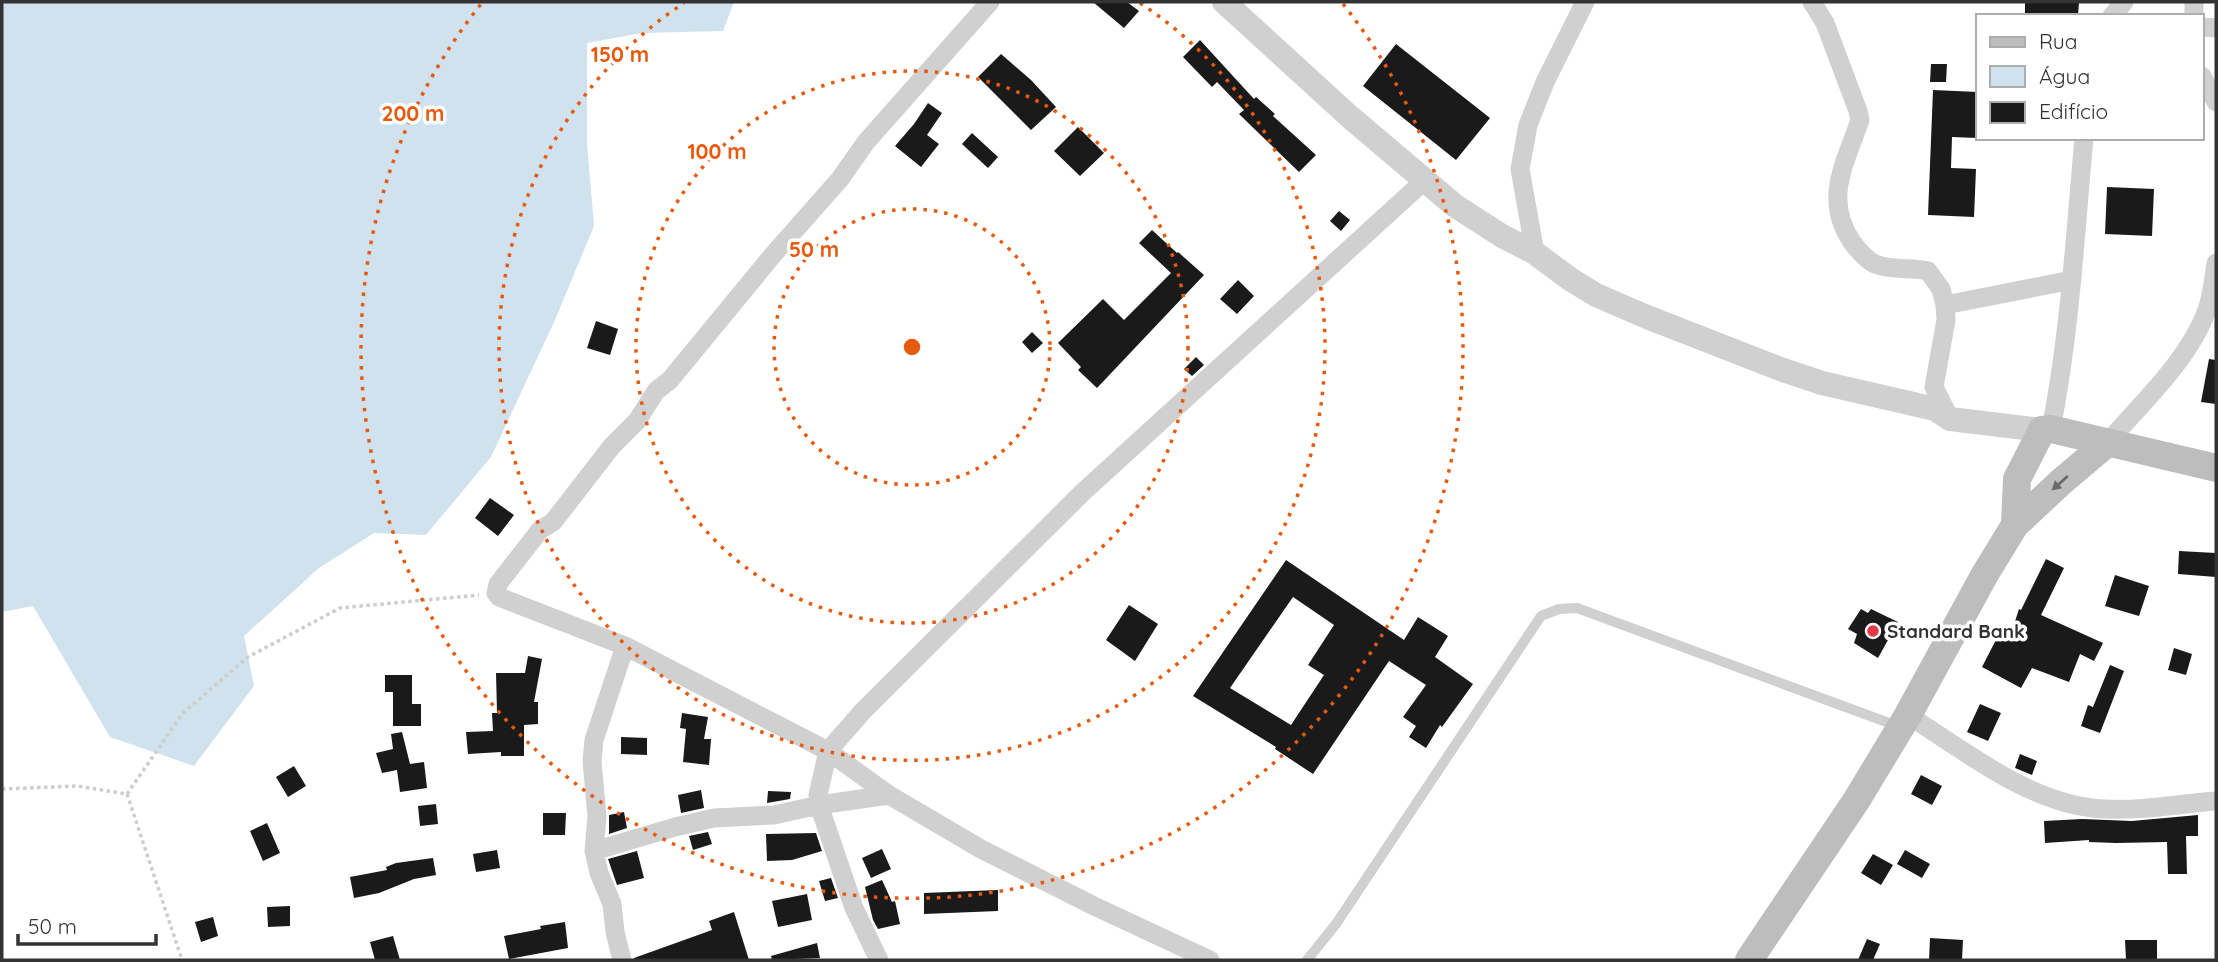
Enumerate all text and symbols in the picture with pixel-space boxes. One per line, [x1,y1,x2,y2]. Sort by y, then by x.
legend [1976,14,2204,140]
text: Rua [2039,28,2078,54]
text: 150 m [591,41,649,67]
text: Água [2039,63,2090,89]
text: Edifício [2039,98,2108,124]
text: 200 m [382,100,444,126]
text: 100 m [687,138,747,164]
text: 50 m [789,236,839,262]
centre of rings [900,335,924,359]
one-way arrow [2051,475,2069,491]
place label: Standard Bank [1887,619,2025,643]
marker: Standard Bank [1865,623,1881,639]
scale bar [18,902,156,946]
text: 50 m [28,913,77,939]

